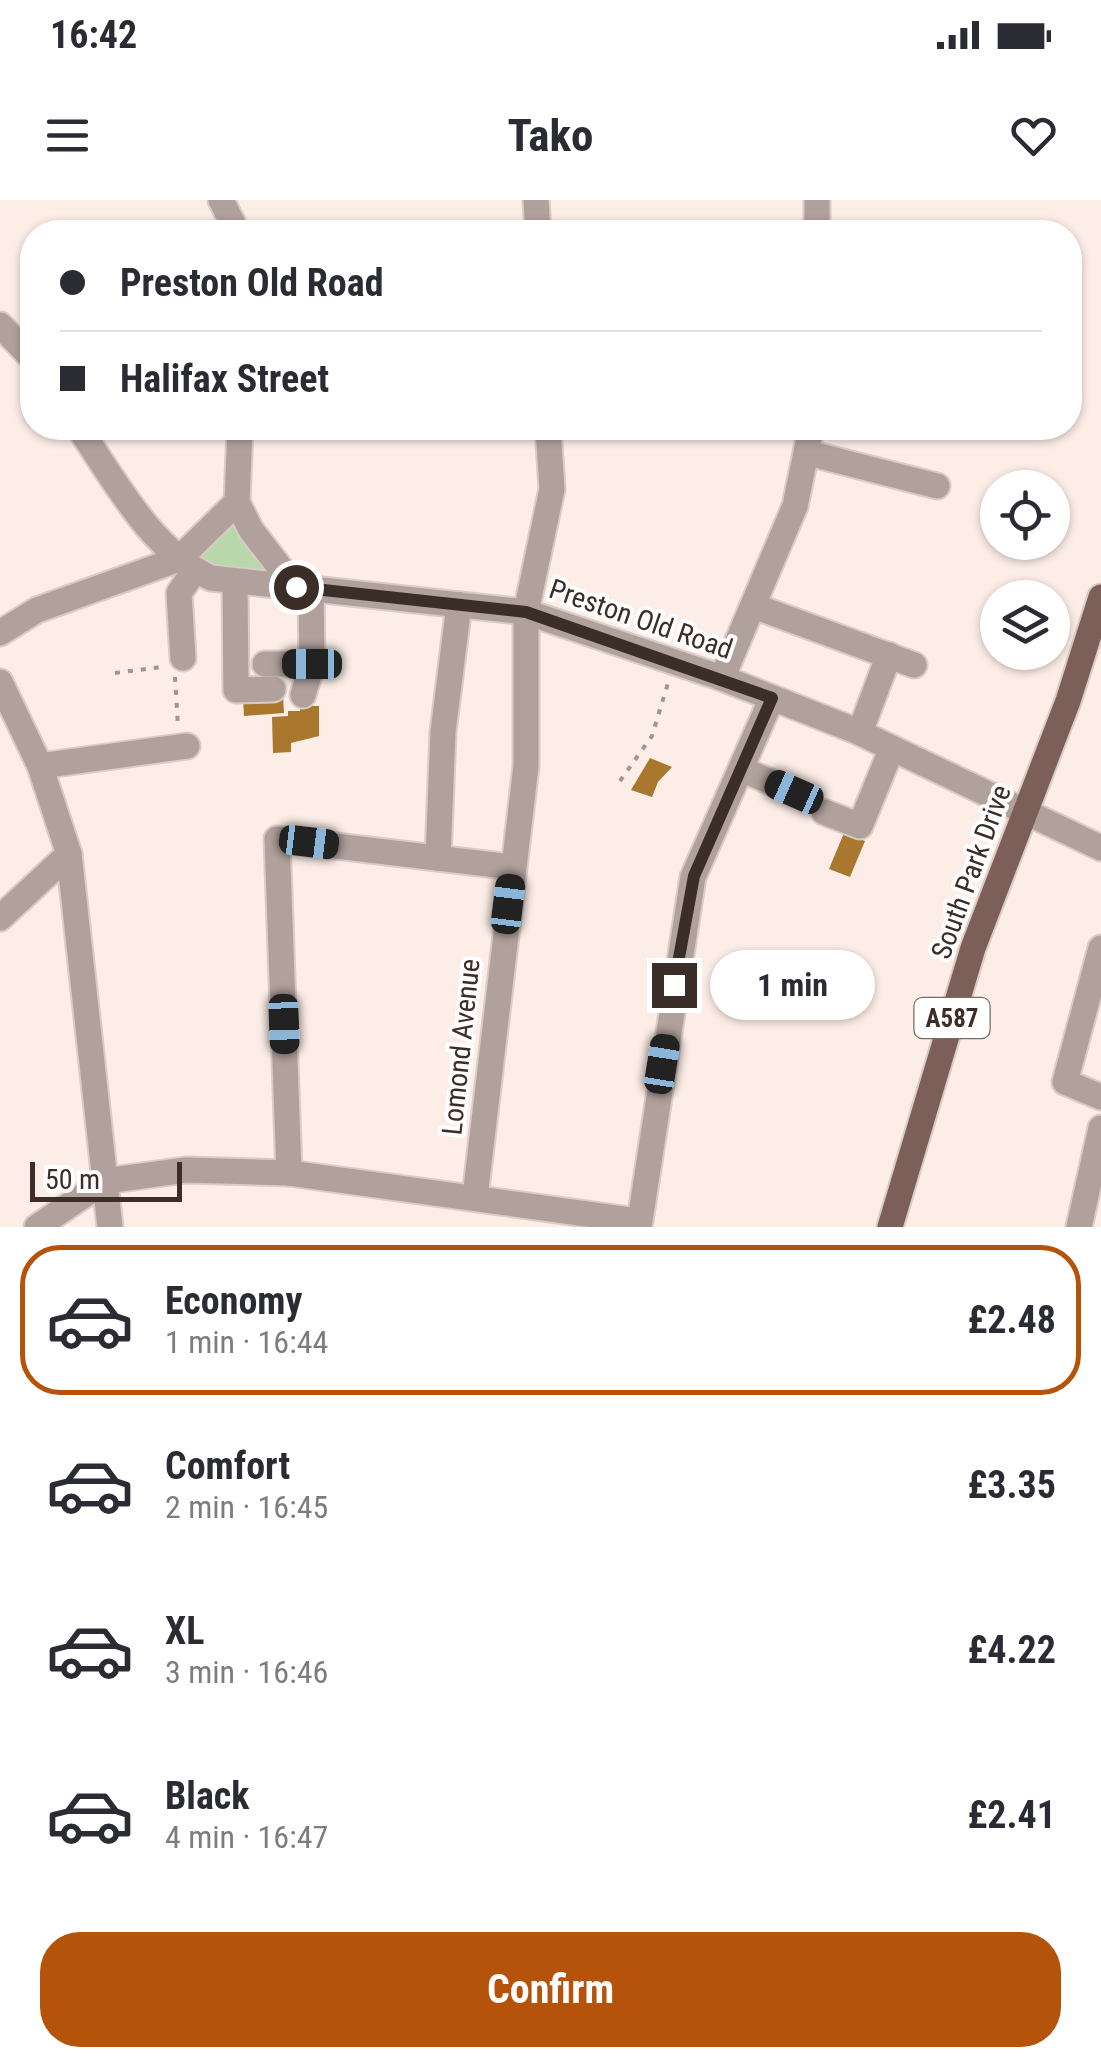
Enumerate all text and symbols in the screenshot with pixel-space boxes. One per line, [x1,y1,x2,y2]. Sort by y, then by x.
text: 16:42 [50,13,137,57]
icon: menu [40,108,95,163]
icon: heart [1006,108,1061,163]
text: Tako [508,109,593,162]
text: Preston Old Road [120,261,384,305]
text: Halifax Street [120,357,329,401]
map controls [980,470,1070,670]
button: locate [980,470,1070,560]
route start [274,565,319,610]
street label: Preston Old Road [545,572,737,666]
button: layers [980,580,1070,670]
car [282,649,342,679]
car [760,766,828,818]
street label: South Park Drive [924,781,1018,963]
car [277,823,341,861]
car [489,872,527,936]
callout: 1 min [709,950,874,1020]
street label: Lomond Avenue [435,957,487,1137]
route end [652,963,697,1008]
text: 1 min [757,966,828,1004]
car [268,993,300,1055]
road number: A587 [914,998,990,1038]
car [642,1032,682,1096]
scale bar [30,1157,182,1201]
text: 50 m [45,1163,100,1196]
icon: car [45,1275,135,1365]
text: Economy [165,1279,302,1323]
text: £2.48 [967,1298,1056,1342]
text: 1 min · 16:44 [165,1323,328,1361]
icon: car [45,1440,135,1530]
text: Comfort [165,1444,290,1488]
text: £3.35 [967,1463,1056,1507]
text: 2 min · 16:45 [165,1488,328,1526]
icon: car [45,1605,135,1695]
text: XL [165,1609,204,1653]
text: £4.22 [967,1628,1056,1672]
text: 3 min · 16:46 [165,1653,328,1691]
icon: car [45,1770,135,1860]
text: Black [165,1774,249,1818]
text: £2.41 [967,1793,1056,1837]
text: 4 min · 16:47 [165,1818,328,1856]
button: Confirm [40,1932,1061,2047]

